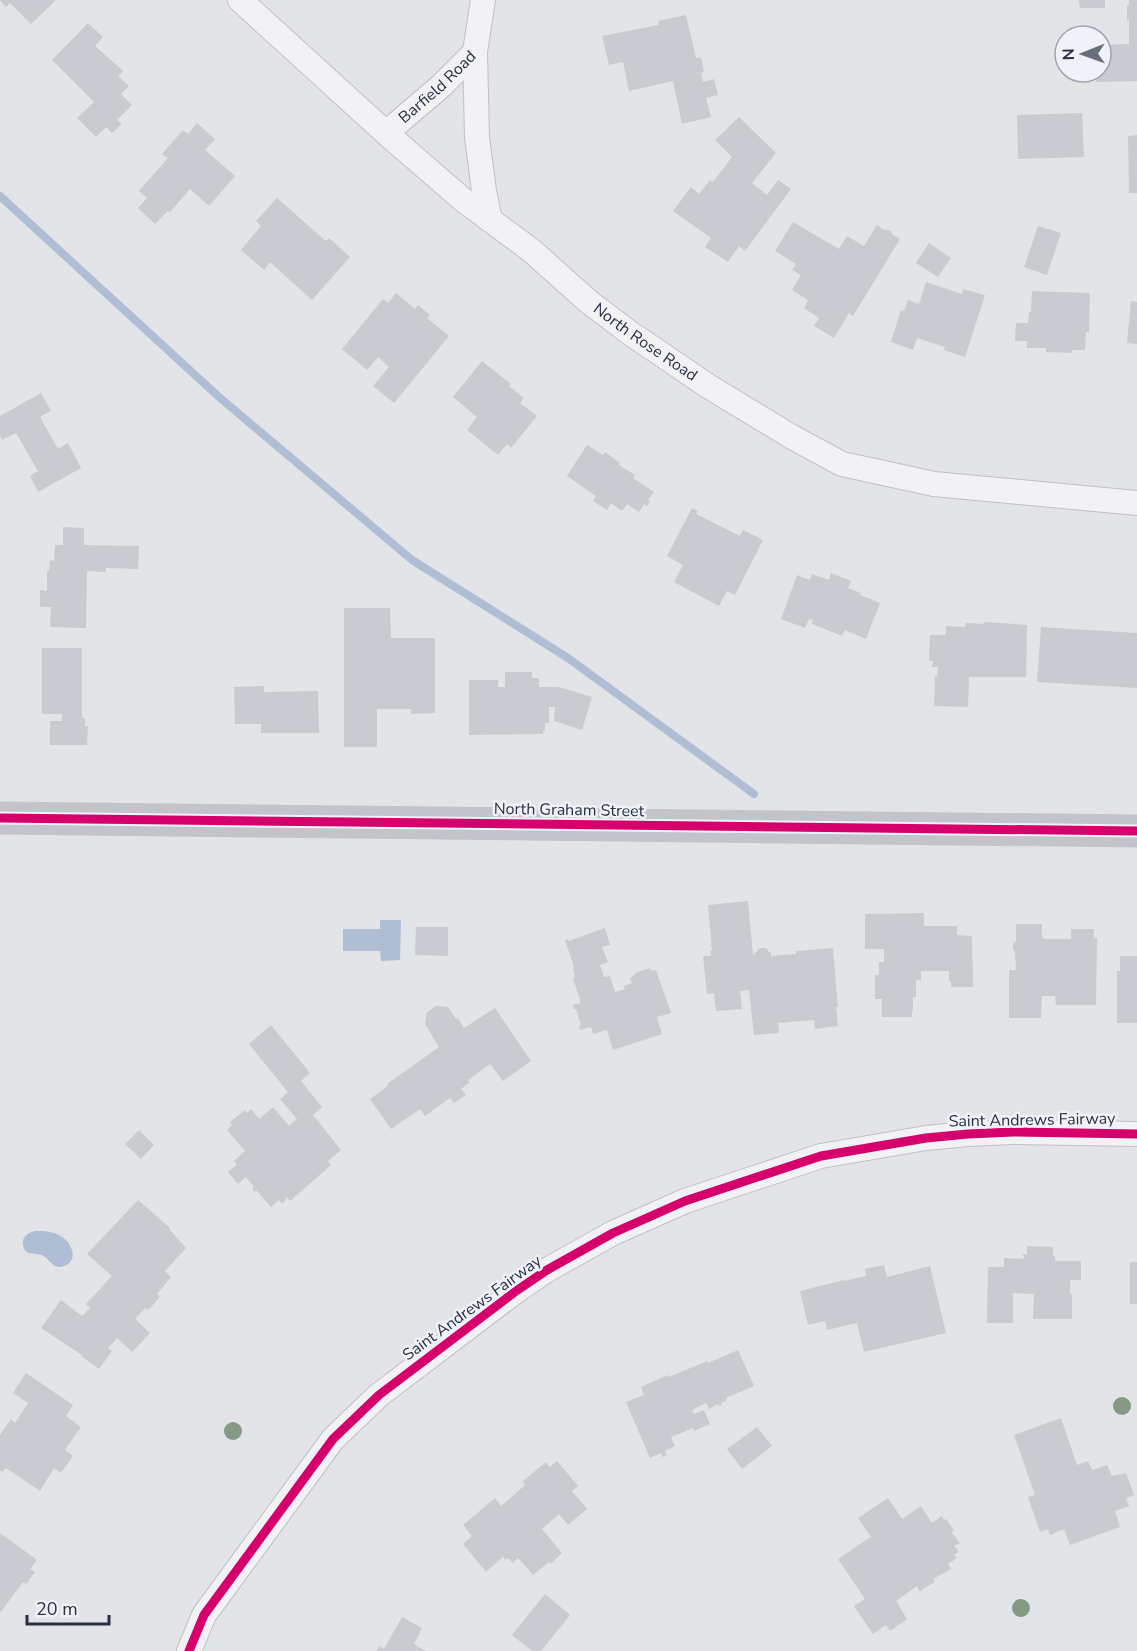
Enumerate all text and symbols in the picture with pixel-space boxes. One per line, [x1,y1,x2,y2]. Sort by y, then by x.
north arrow [1053,24,1113,84]
street label: Barfield Road [394,46,481,128]
text: N [1058,48,1080,60]
street label: North Rose Road [589,298,702,387]
street label: North Graham Street [494,798,645,822]
street label: Saint Andrews Fairway [948,1108,1116,1132]
street label: Saint Andrews Fairway [398,1250,547,1366]
scale bar [27,1588,110,1626]
text: 20 m [36,1597,78,1621]

